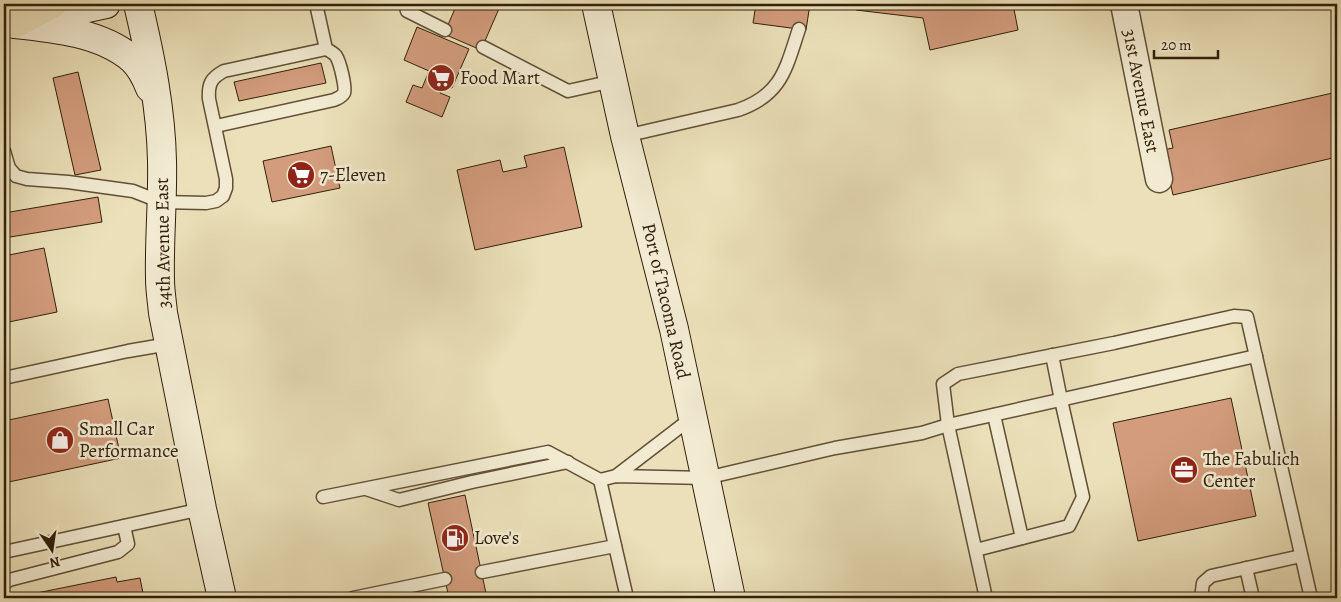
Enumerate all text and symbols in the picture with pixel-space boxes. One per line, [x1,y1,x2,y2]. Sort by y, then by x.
street label: 31st Avenue East [1116,27,1166,155]
scale bar [1154,28,1217,60]
text: 20 m [1161,35,1192,55]
supermarket icon: Food Mart [426,63,456,93]
place label: Food Mart [460,65,540,91]
supermarket icon: 7-Eleven [286,160,316,190]
place label: 7-Eleven [320,162,386,188]
street label: 34th Avenue East [149,177,177,309]
street label: Port of Tacoma Road [635,220,697,382]
place label: Small Car Performance [79,416,178,464]
shop icon: Small Car Performance [45,425,75,455]
place label: The Fabulich Center [1203,446,1300,494]
office icon: The Fabulich Center [1169,455,1199,485]
fuel station icon: Love's [440,523,470,553]
north arrow [28,524,78,574]
place label: Love's [474,525,520,551]
text: N [48,552,62,573]

